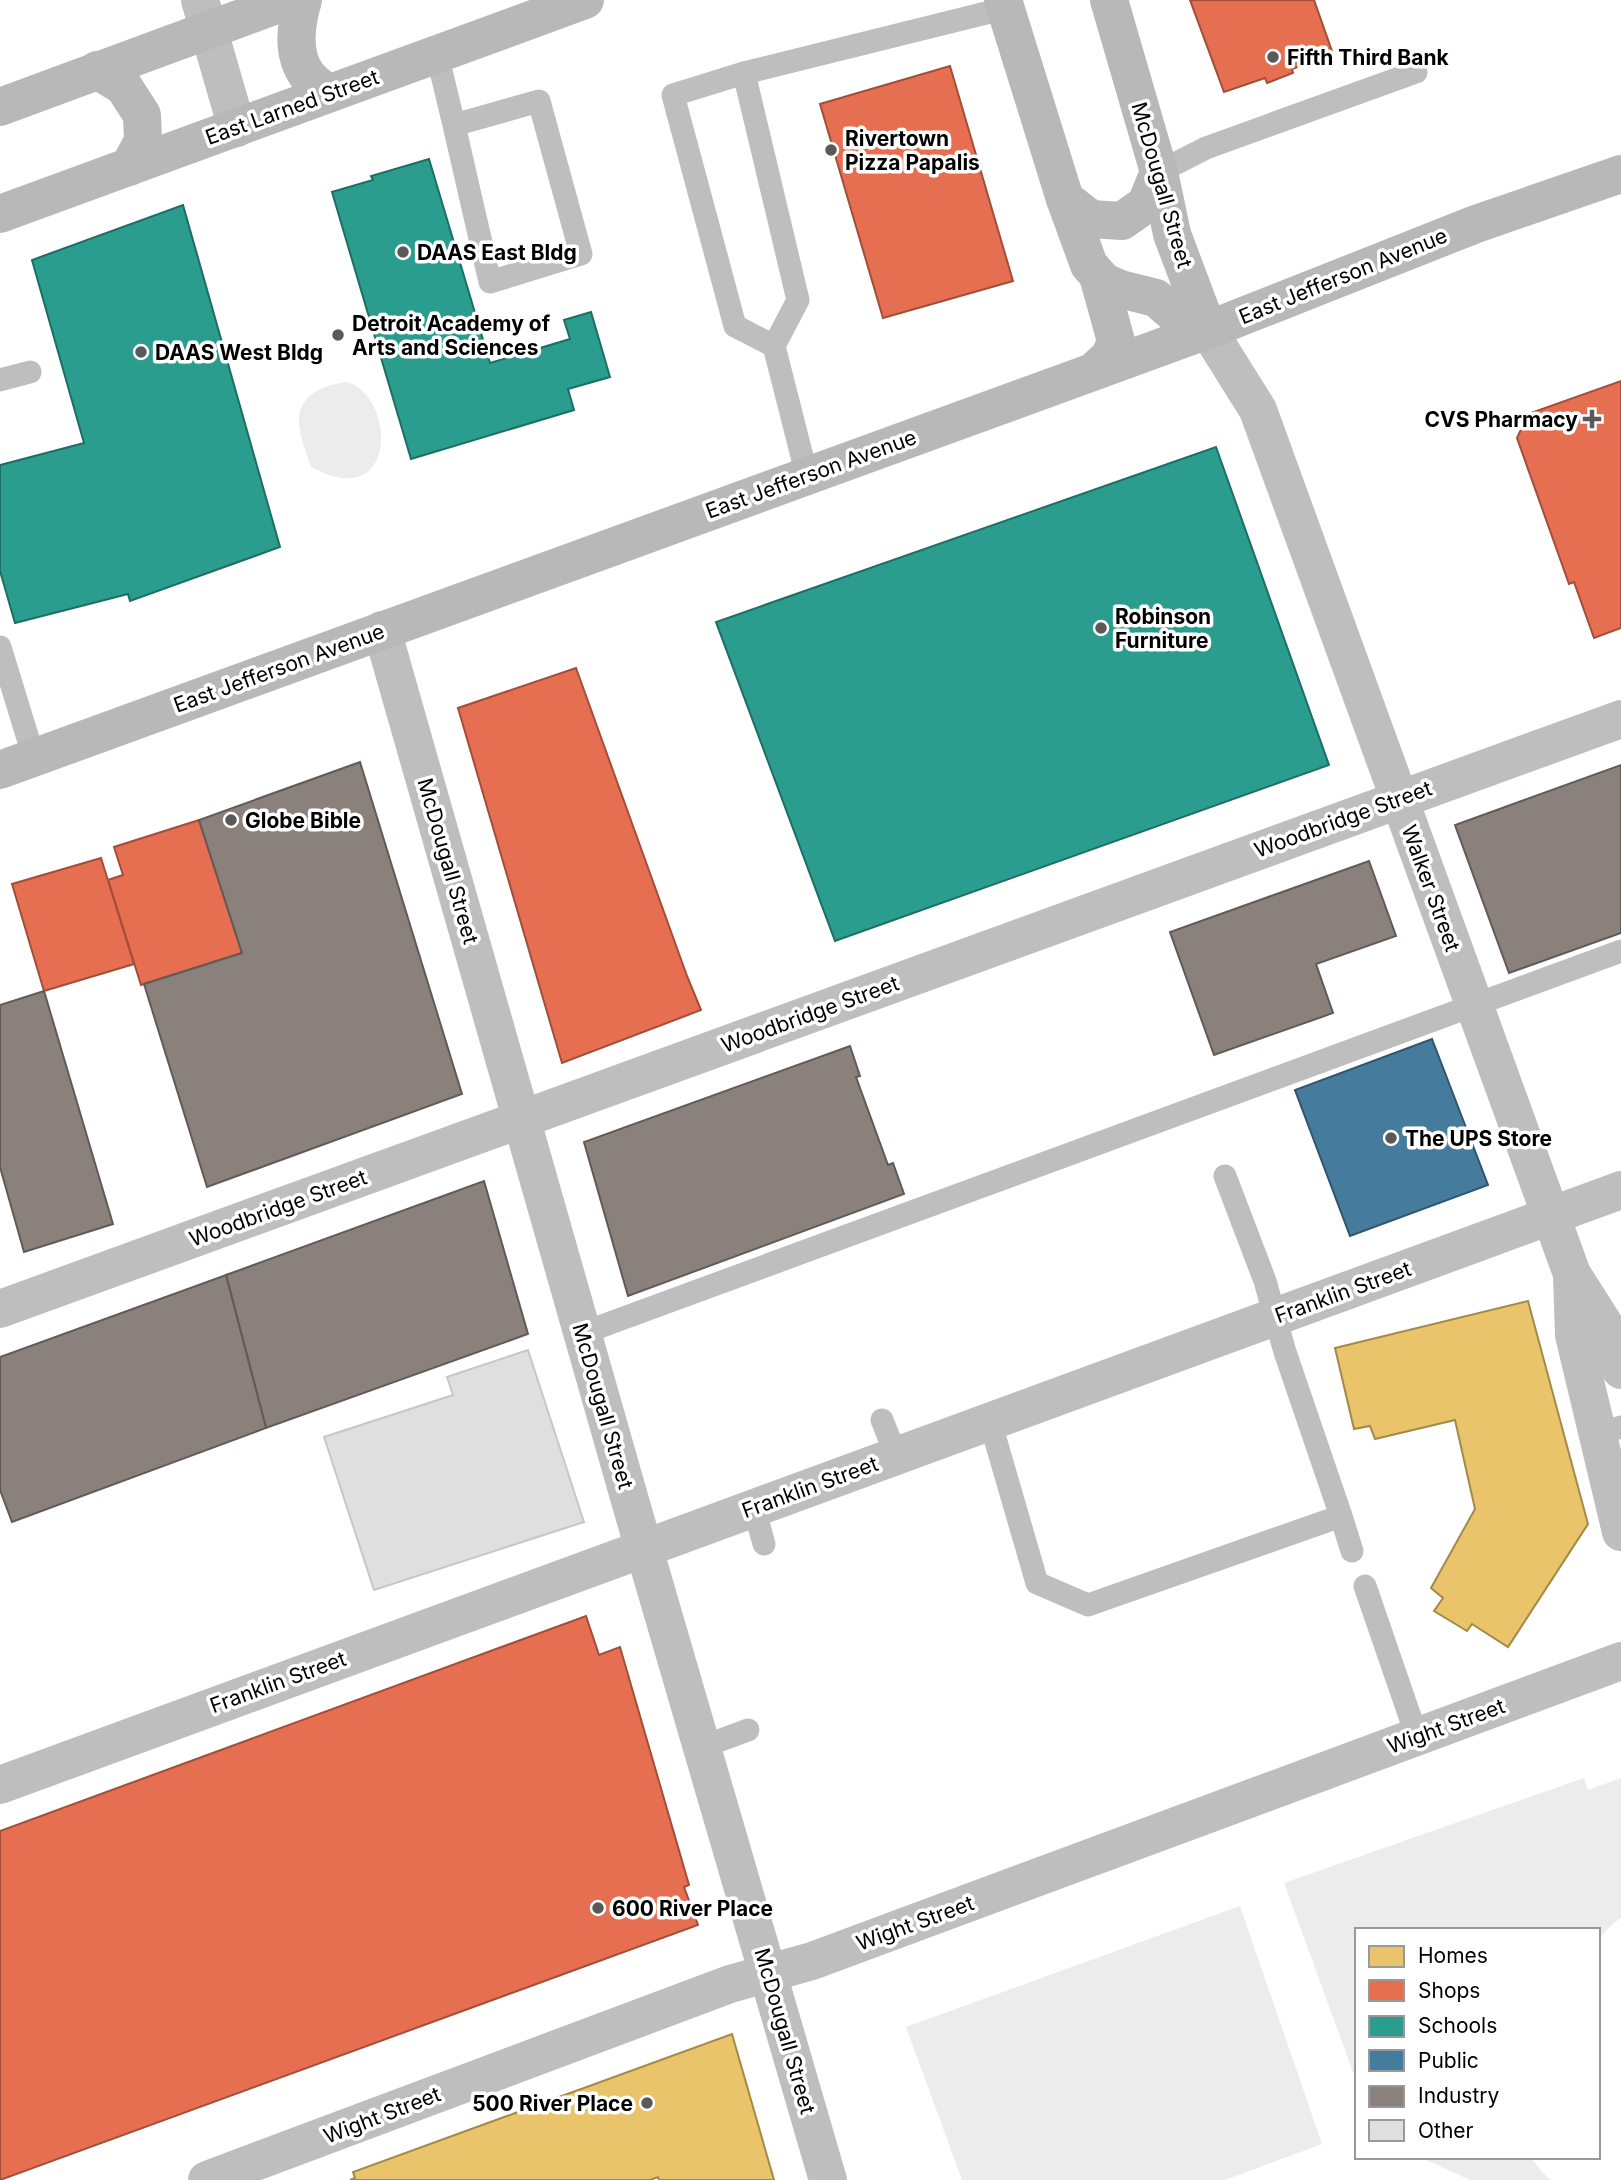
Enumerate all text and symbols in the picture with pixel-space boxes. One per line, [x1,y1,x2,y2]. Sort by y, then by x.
place label: Fifth Third Bank [1287,45,1450,70]
marker: Fifth Third Bank [1265,49,1281,65]
street label: East Larned Street [202,64,382,150]
street label: McDougall Street [1126,99,1198,271]
place label: Rivertown Pizza Papalis [845,126,980,175]
marker: Rivertown Pizza Papalis [823,142,839,158]
street label: East Jefferson Avenue [1235,223,1451,329]
place label: DAAS East Bldg [417,240,577,265]
marker: DAAS East Bldg [395,244,411,260]
place label: Detroit Academy of Arts and Sciences [352,311,551,360]
marker: Detroit Academy of Arts and Sciences [330,327,346,343]
place label: DAAS West Bldg [155,340,323,365]
marker: DAAS West Bldg [133,344,149,360]
place label: CVS Pharmacy [1425,407,1578,432]
marker: CVS Pharmacy [1584,411,1600,427]
street label: East Jefferson Avenue [702,424,920,524]
place label: Robinson Furniture [1115,604,1211,653]
street label: East Jefferson Avenue [170,618,388,718]
marker: Robinson Furniture [1093,620,1109,636]
street label: McDougall Street [412,775,484,947]
street label: Woodbridge Street [1251,775,1435,863]
place label: Globe Bible [245,808,361,833]
marker: Globe Bible [223,812,239,828]
street label: Walker Street [1397,821,1466,955]
street label: Woodbridge Street [718,970,902,1058]
place label: The UPS Store [1405,1126,1552,1151]
marker: The UPS Store [1383,1130,1399,1146]
street label: Woodbridge Street [186,1164,370,1252]
street label: Franklin Street [1271,1256,1415,1328]
street label: McDougall Street [567,1320,639,1492]
street label: Franklin Street [738,1451,882,1523]
street label: Franklin Street [206,1646,350,1718]
street label: Wight Street [1384,1693,1508,1759]
street label: Wight Street [853,1890,977,1956]
place label: 600 River Place [612,1896,773,1921]
marker: 600 River Place [590,1900,606,1916]
legend [1355,1928,1600,2159]
text: Homes [1418,1943,1488,1968]
street label: McDougall Street [749,1945,821,2117]
text: Shops [1418,1978,1480,2003]
text: Schools [1418,2013,1497,2038]
text: Public [1418,2048,1479,2073]
street label: Wight Street [320,2081,444,2149]
text: Industry [1418,2083,1500,2108]
place label: 500 River Place [472,2091,633,2116]
marker: 500 River Place [639,2095,655,2111]
text: Other [1418,2118,1474,2143]

